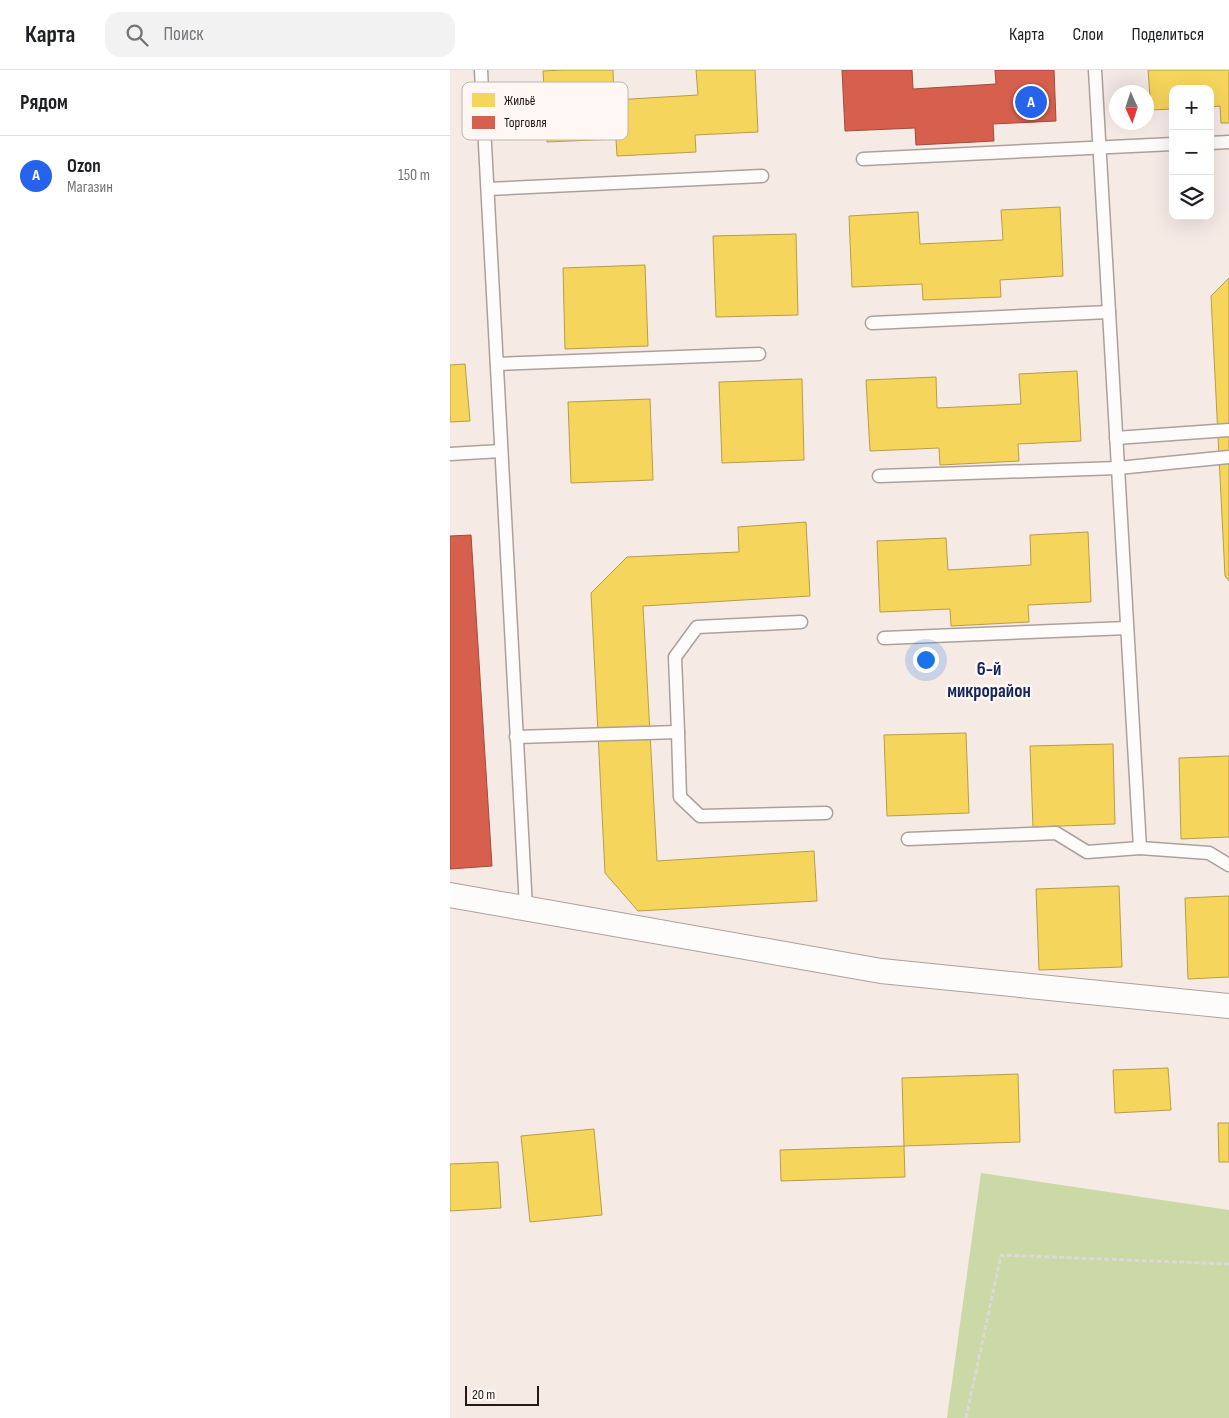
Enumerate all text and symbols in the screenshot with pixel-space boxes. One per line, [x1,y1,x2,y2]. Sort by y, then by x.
search box [105,12,455,57]
text: Карта [25,20,75,49]
icon: search [123,21,151,49]
text: Поиск [163,23,204,46]
text: Карта [1009,24,1045,45]
text: Слои [1073,24,1104,45]
text: Поделиться [1132,24,1204,45]
legend [462,82,628,140]
pin: A [1015,83,1047,121]
north arrow [1109,85,1154,130]
map controls [1169,85,1214,220]
button: + [1169,85,1214,130]
text: Рядом [20,90,68,115]
text: Жильё [504,92,535,109]
text: Торговля [504,114,547,131]
button: − [1169,130,1214,175]
text: Ozon [67,155,101,178]
text: A [32,166,40,185]
text: 150 m [398,166,430,185]
button: layers [1169,175,1214,220]
text: Магазин [67,178,113,197]
your location [913,647,939,673]
district label: 6-й микрорайон [947,658,1031,703]
scale bar [465,1383,539,1406]
text: 20 m [472,1386,495,1403]

